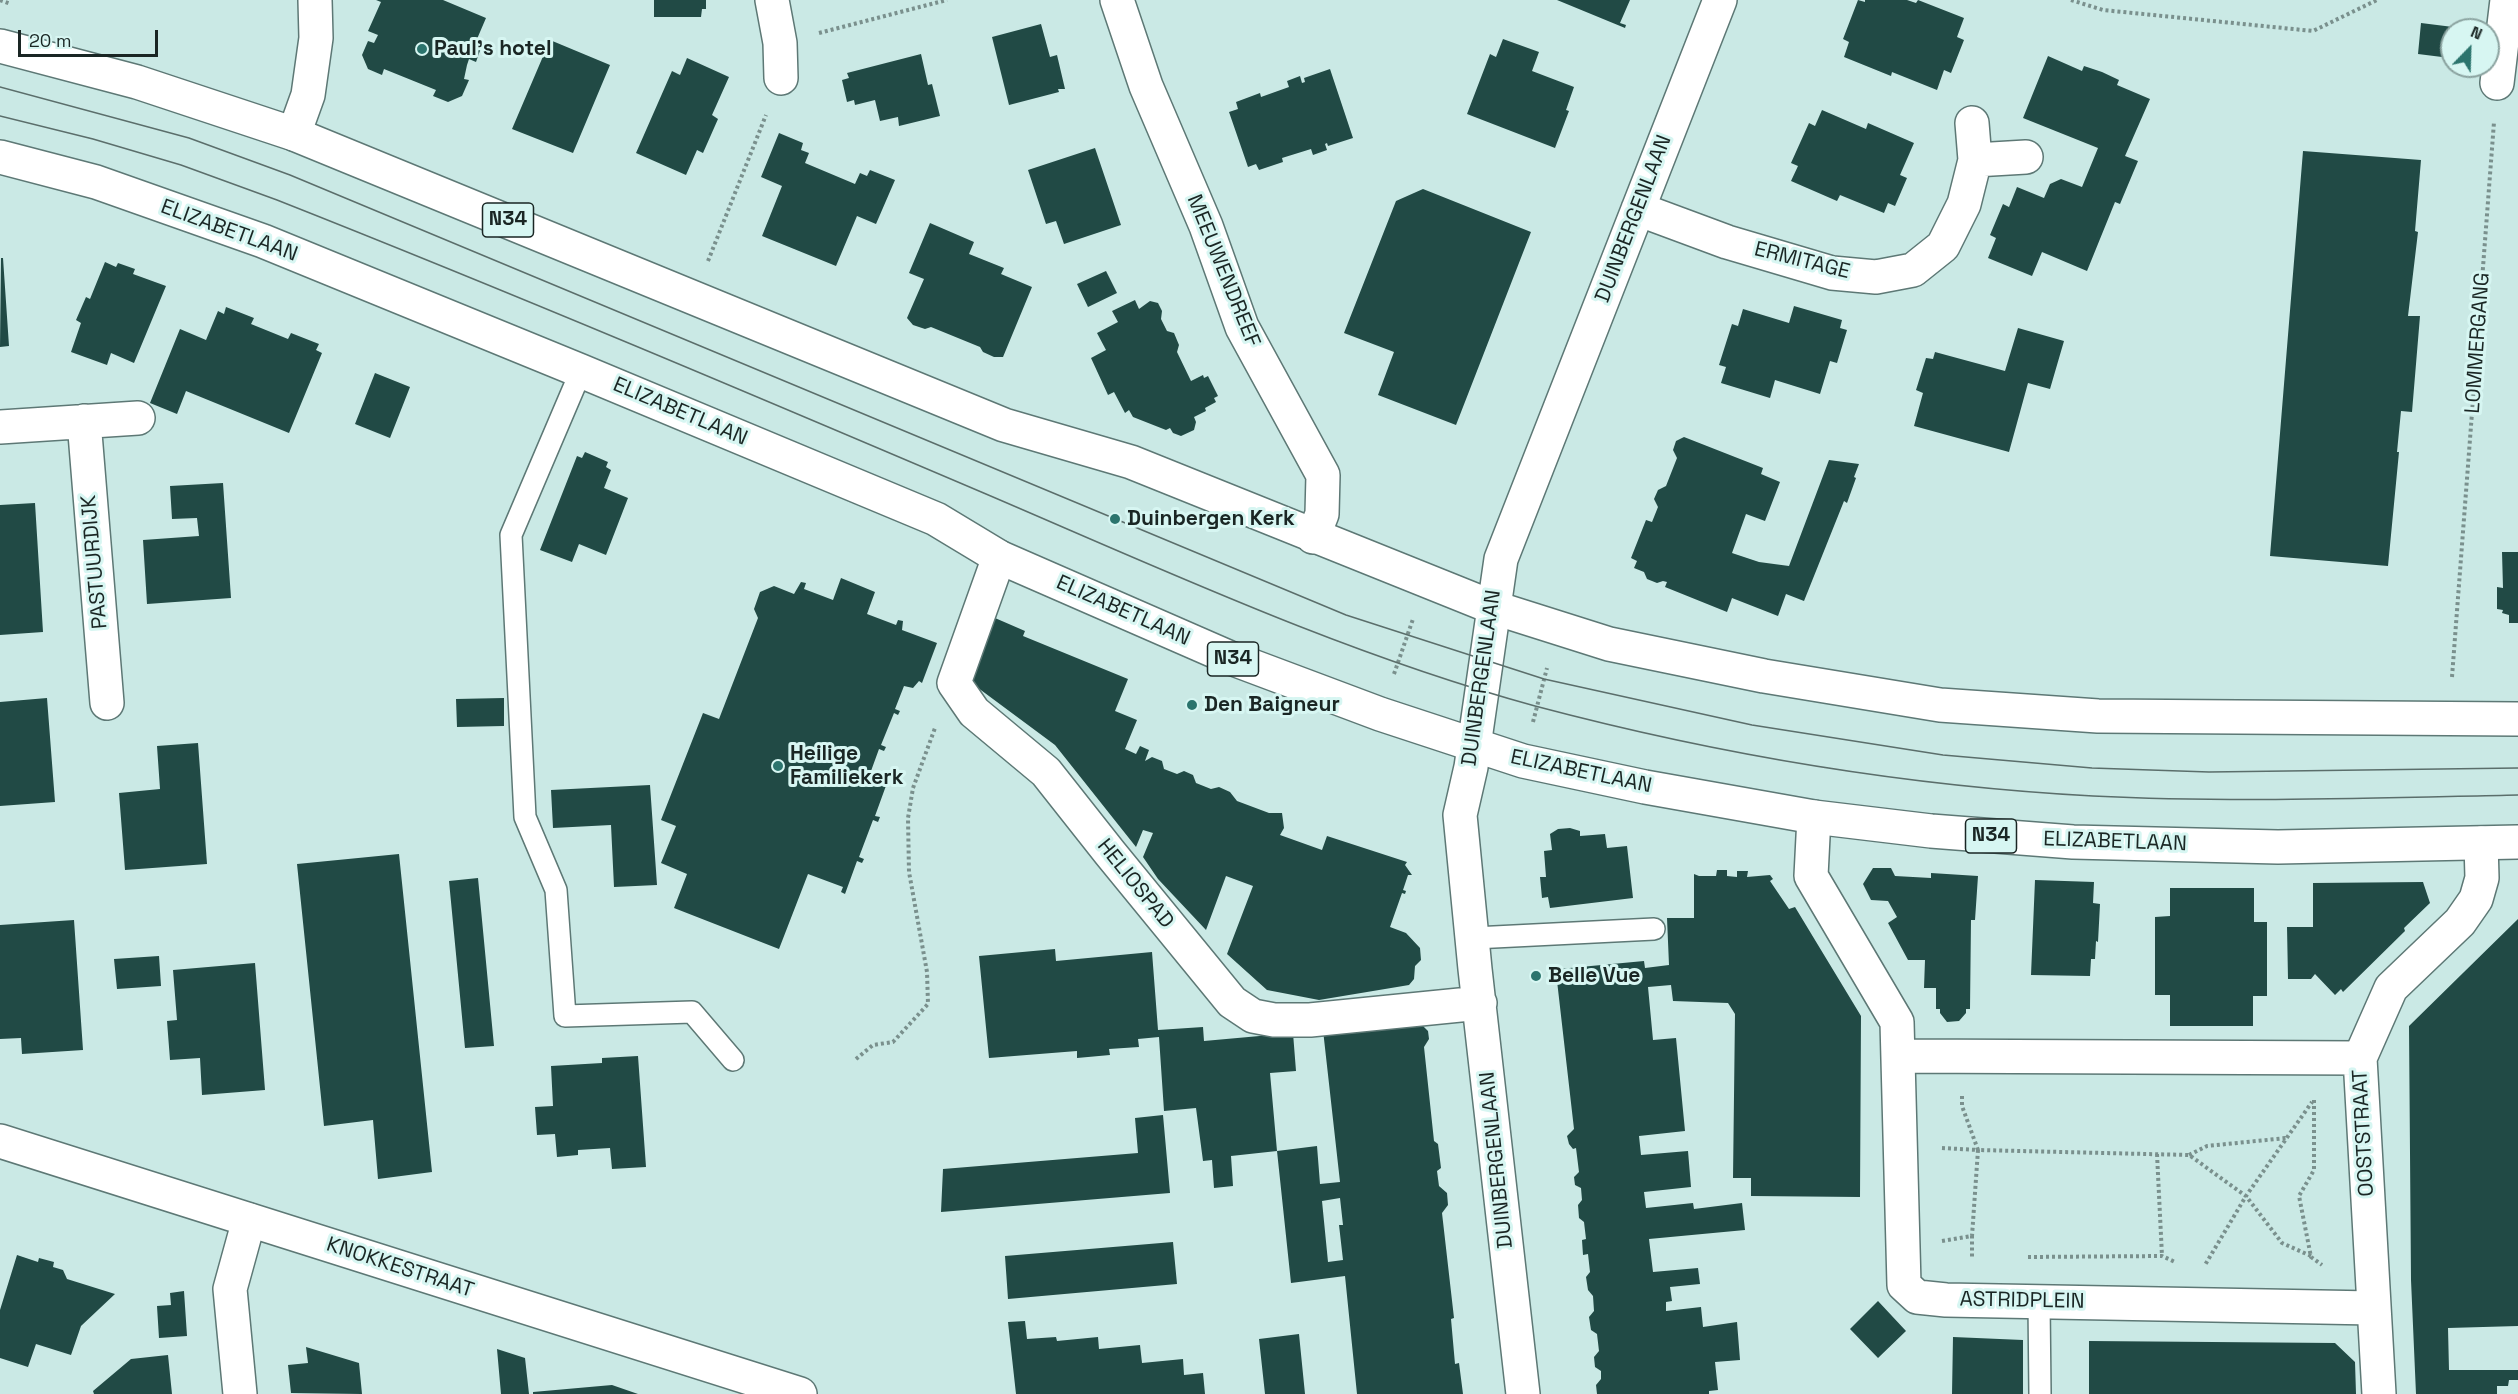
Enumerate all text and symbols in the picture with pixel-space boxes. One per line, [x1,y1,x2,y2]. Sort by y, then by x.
scale bar [21,18,160,56]
north arrow [2440,18,2500,78]
text: N [2467,21,2485,45]
text: 20 m [29,29,72,52]
place label: Paul's hotel [434,36,551,62]
marker: Paul's hotel [415,42,429,56]
street label: DUINBERGENLAAN [1590,132,1678,306]
street label: MEEUWENDREEF [1181,191,1265,351]
street label: ELIZABETLAAN [157,195,301,267]
road number: N34 [482,203,534,237]
street label: ERMITAGE [1751,237,1853,285]
street label: LOMMERGANG [2460,272,2496,414]
street label: ELIZABETLAAN [609,372,751,452]
street label: PASTUURDIJK [77,494,113,630]
place label: Duinbergen Kerk [1127,506,1295,532]
marker: Duinbergen Kerk [1108,512,1122,526]
street label: ELIZABETLAAN [1052,570,1194,652]
street label: DUINBERGENLAAN [1457,588,1507,768]
road number: N34 [1208,642,1258,676]
place label: Den Baigneur [1204,692,1340,718]
marker: Den Baigneur [1185,698,1199,712]
place label: Heilige Familiekerk [790,741,903,791]
street label: ELIZABETLAAN [1508,745,1654,799]
marker: Heilige Familiekerk [771,759,785,773]
road number: N34 [1966,819,2016,853]
street label: ELIZABETLAAN [2043,827,2187,857]
street label: HELIOSPAD [1091,834,1179,934]
place label: Belle Vue [1548,963,1640,989]
marker: Belle Vue [1529,969,1543,983]
street label: OOSTSTRAAT [2348,1069,2380,1197]
street label: DUINBERGENLAAN [1475,1070,1519,1250]
street label: KNOKKESTRAAT [323,1232,477,1304]
street label: ASTRIDPLEIN [1959,1287,2085,1315]

